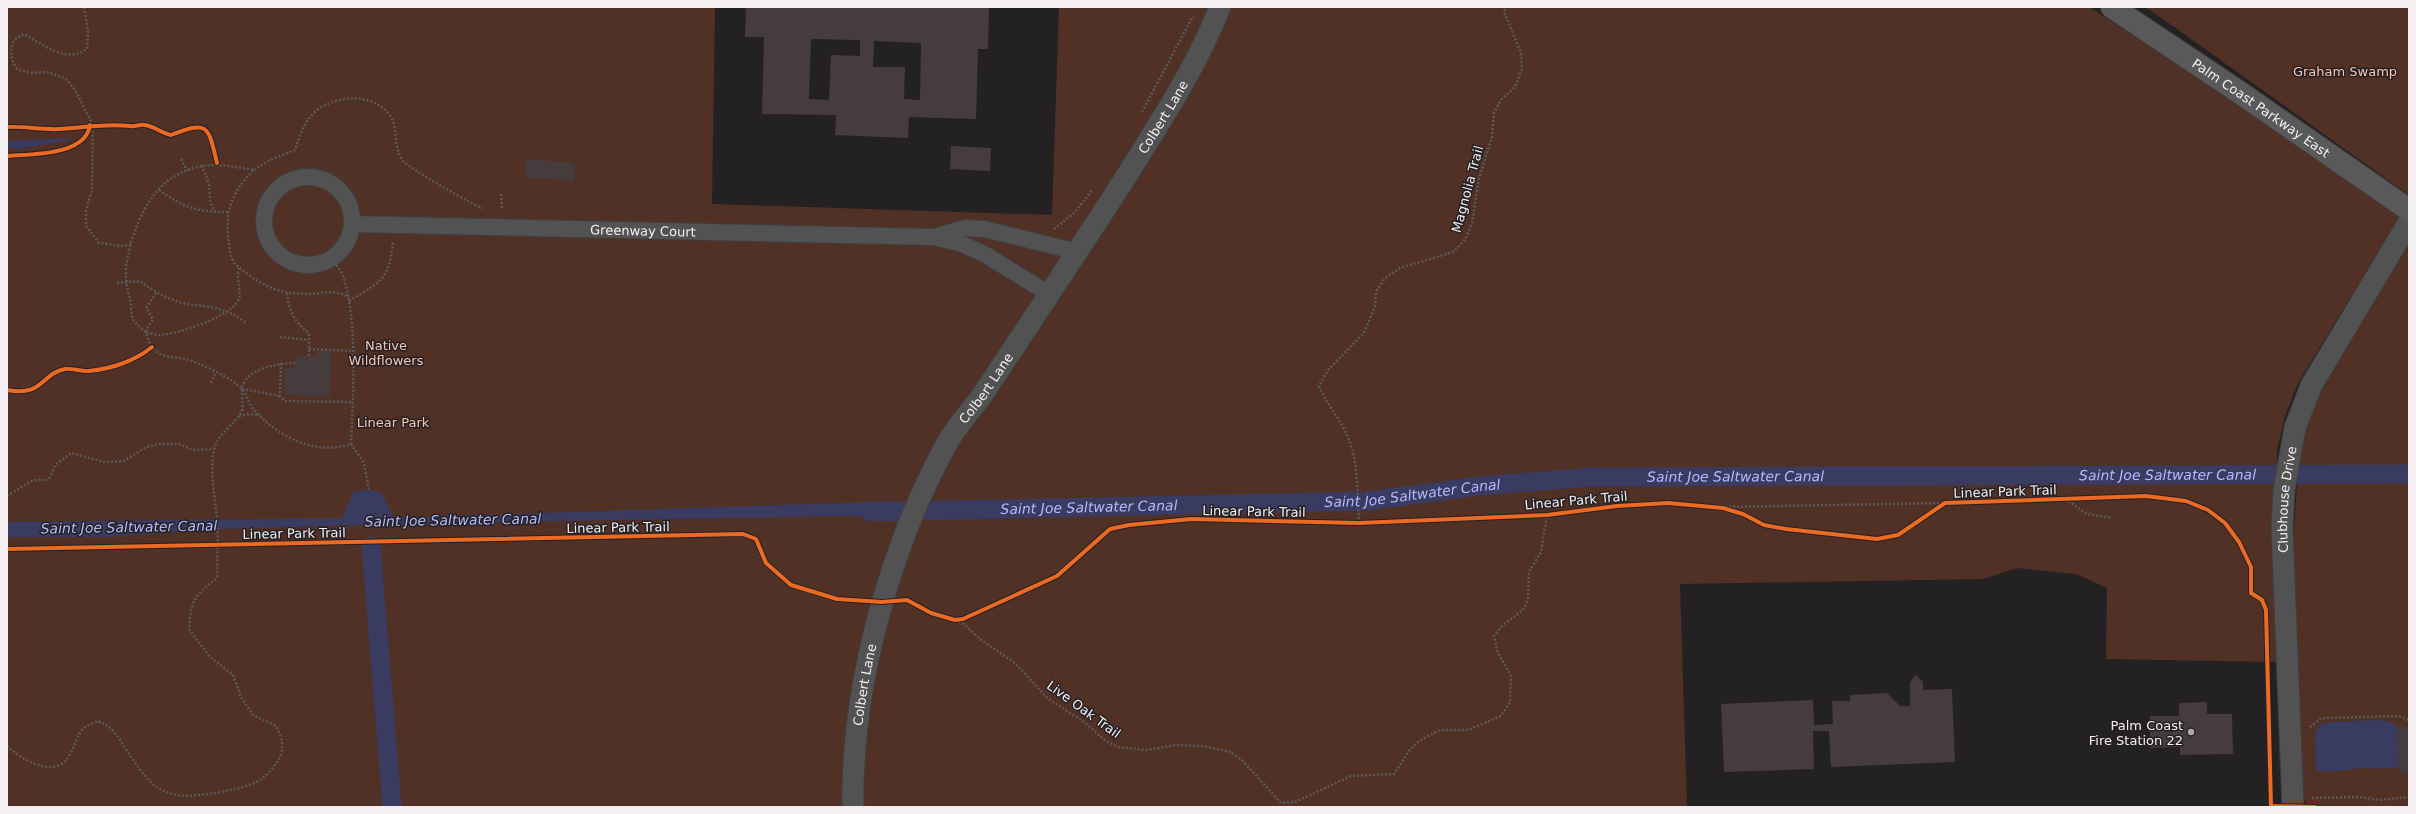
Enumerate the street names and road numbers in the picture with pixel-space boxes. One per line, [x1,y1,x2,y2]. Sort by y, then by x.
street label: Palm Coast Parkway East [2189,56,2332,161]
street label: Colbert Lane [1135,78,1191,157]
street label: Magnolia Trail [1449,144,1486,234]
street label: Greenway Court [590,222,696,240]
street label: Colbert Lane [956,350,1016,427]
street label: Clubhouse Drive [2275,445,2300,553]
street label: Linear Park Trail [1953,482,2057,501]
street label: Linear Park Trail [1524,489,1628,512]
street label: Linear Park Trail [1202,503,1306,520]
street label: Linear Park Trail [566,519,670,536]
street label: Linear Park Trail [242,525,346,542]
street label: Colbert Lane [850,642,879,727]
street label: Live Oak Trail [1044,678,1123,741]

